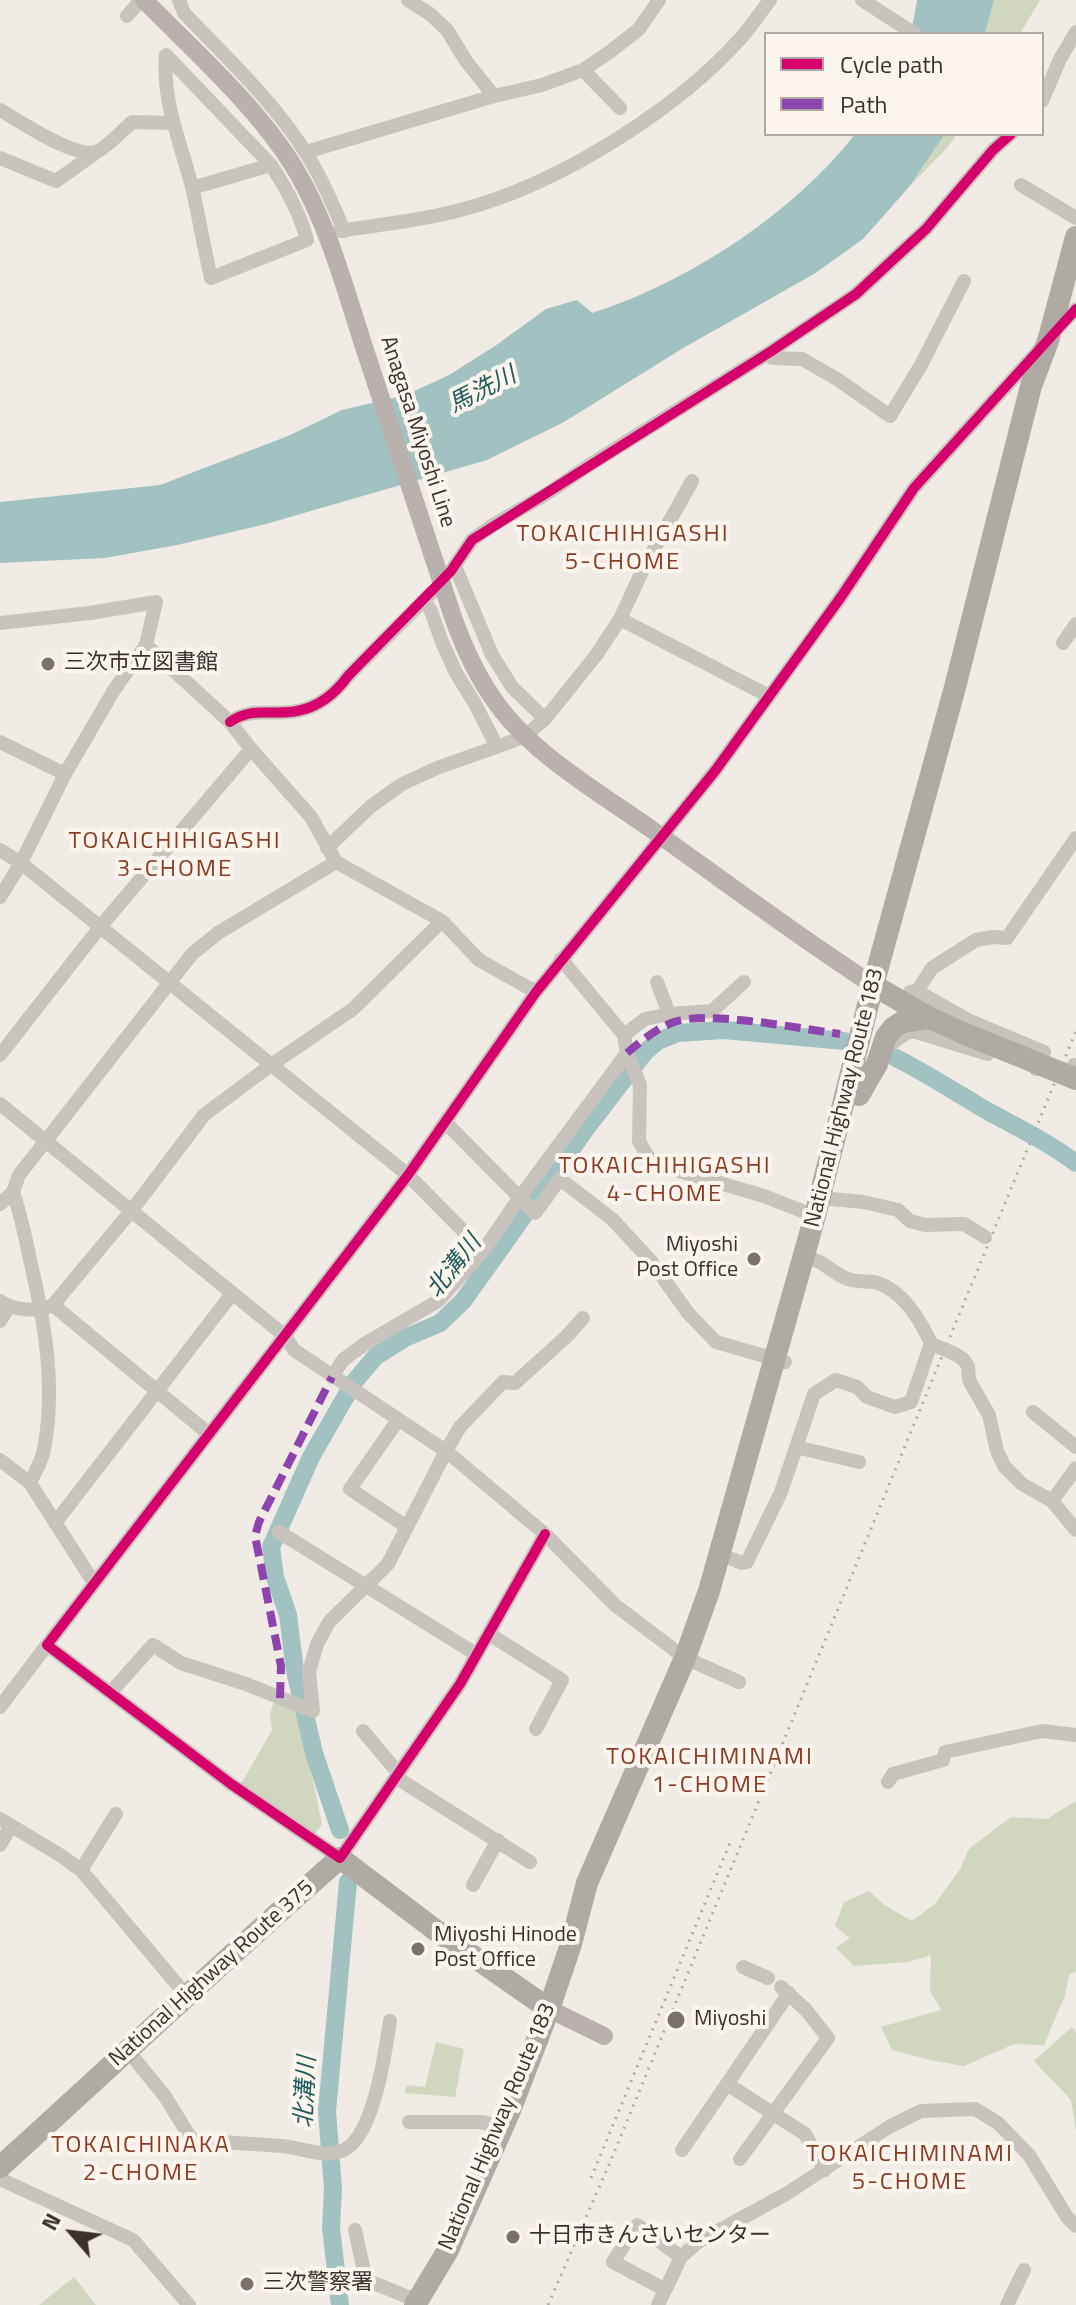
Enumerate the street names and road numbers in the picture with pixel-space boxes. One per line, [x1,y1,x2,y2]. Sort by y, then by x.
street label: Anagasa Miyoshi Line [374,333,460,531]
street label: National Highway Route 183 [800,966,890,1230]
street label: National Highway Route 375 [104,1875,320,2073]
street label: National Highway Route 183 [434,2000,562,2254]

